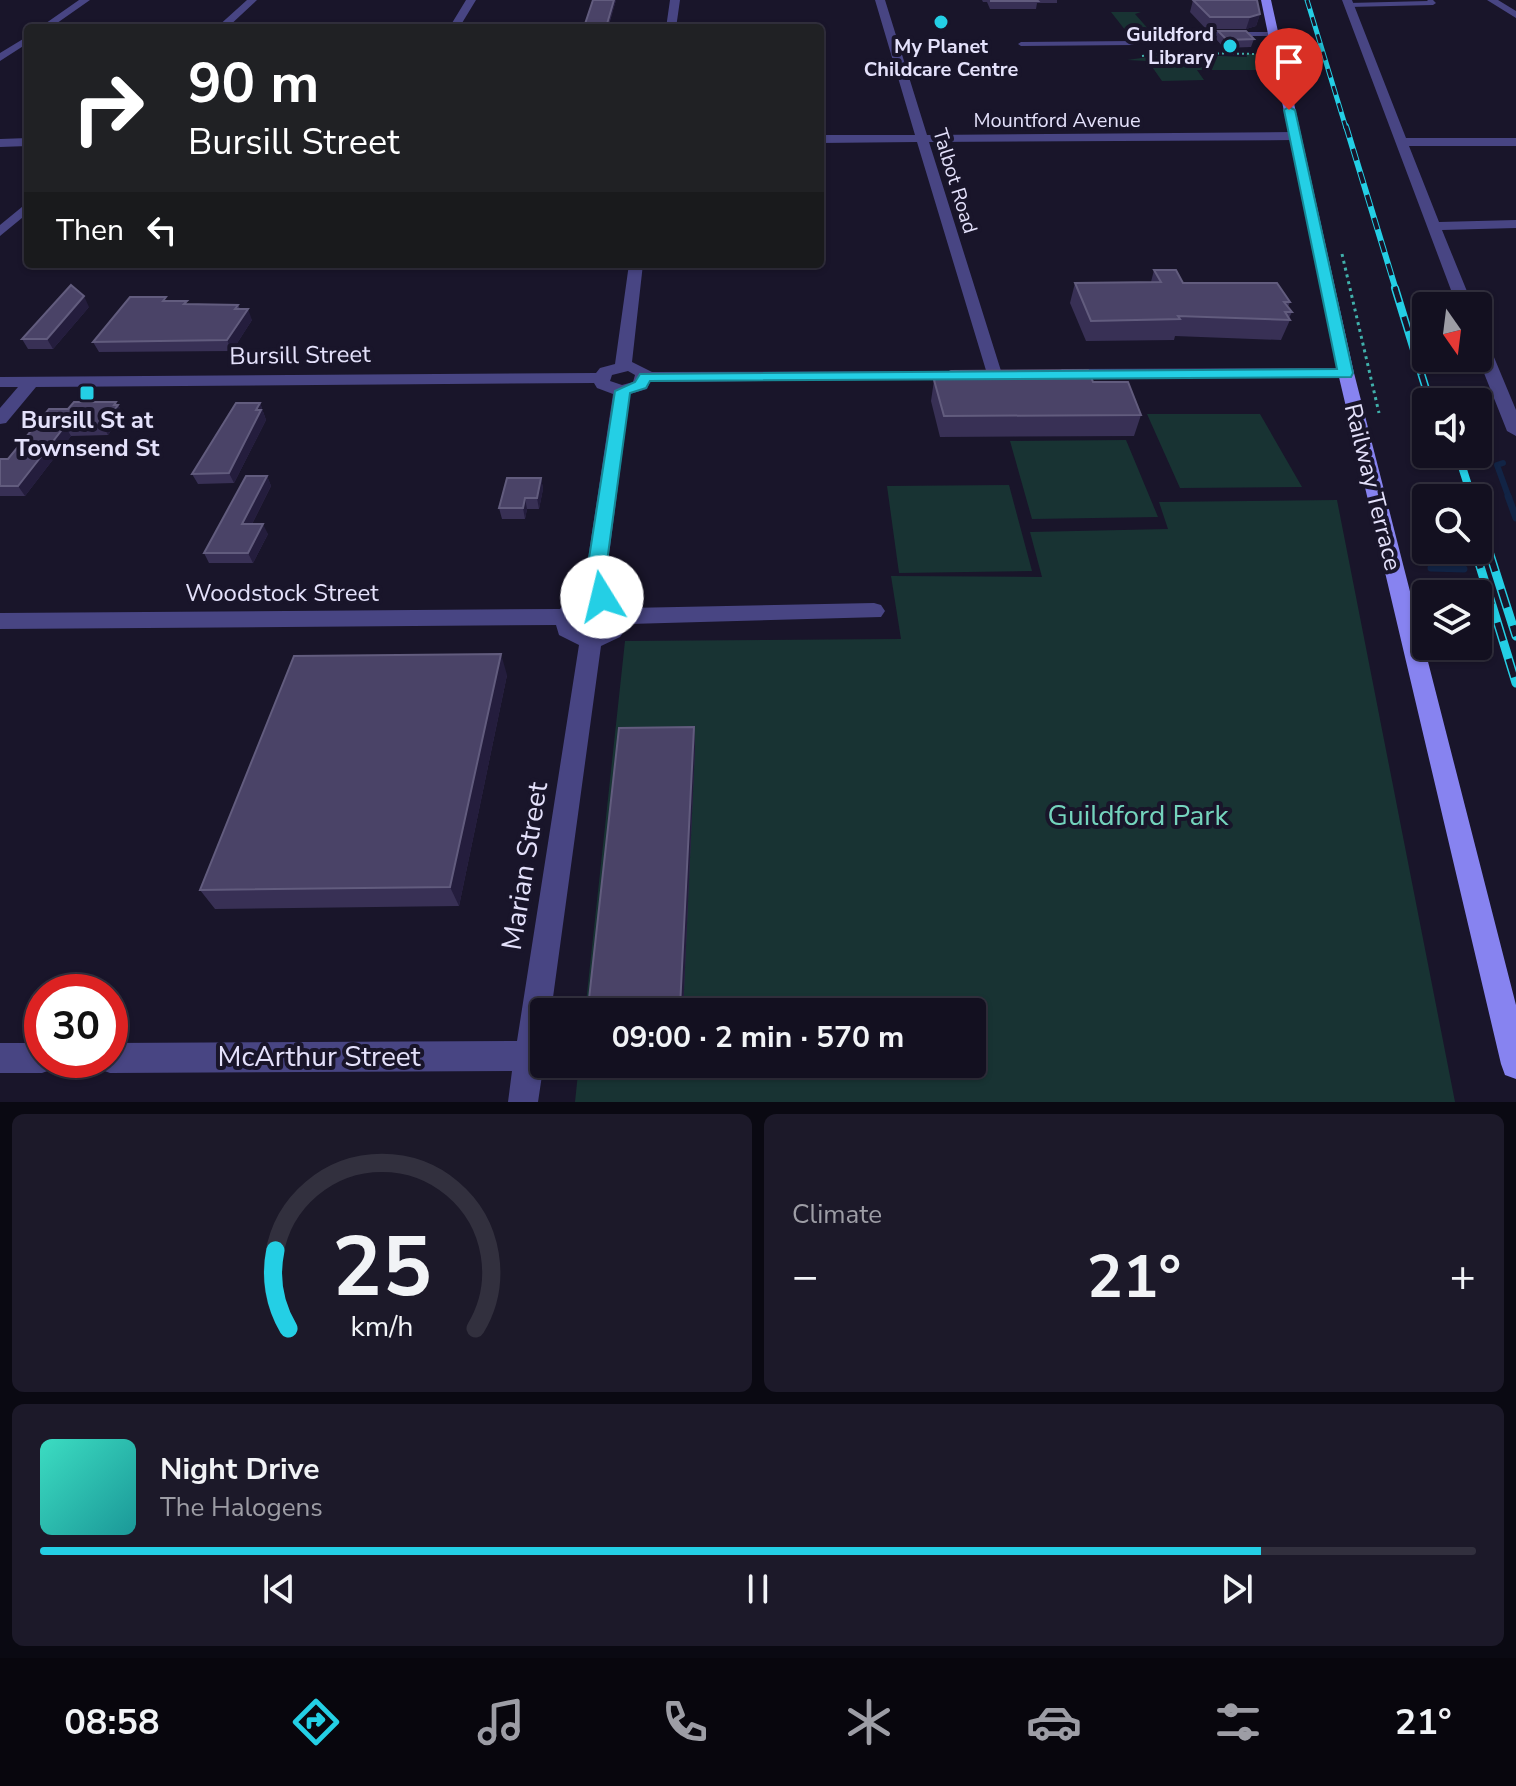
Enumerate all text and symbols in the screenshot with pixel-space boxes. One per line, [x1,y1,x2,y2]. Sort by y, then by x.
marker: My Planet Childcare Centre [932,13,950,31]
place label: Guildford Library [1126,21,1214,71]
pin [1255,28,1323,110]
place label: My Planet Childcare Centre [864,33,1018,83]
marker: Guildford Library [1221,37,1239,55]
icon: arrive [1267,40,1311,84]
text: 90 m [188,45,319,122]
icon: right [56,56,160,160]
street label: Mountford Avenue [973,107,1141,134]
text: Bursill Street [188,118,400,167]
street label: Talbot Road [926,125,984,237]
icon: left [140,208,184,252]
text: Then [56,210,124,251]
north arrow [1412,292,1492,372]
map controls [1412,292,1492,660]
street label: Bursill Street [229,338,371,372]
marker: Bursill St at Townsend St [78,384,96,402]
button: sound [1412,388,1492,468]
street label: Railway Terrace [1337,400,1409,574]
place label: Bursill St at Townsend St [14,404,160,464]
button: search [1412,484,1492,564]
position arrow [560,555,644,639]
street label: Woodstock Street [185,577,379,609]
button: layers [1412,580,1492,660]
street label: Marian Street [493,779,557,953]
park label: Guildford Park [1048,797,1229,835]
speed limit sign: 30 [24,974,128,1078]
text: 09:00 · 2 min · 570 m [612,1017,904,1058]
street label: McArthur Street [217,1038,421,1076]
text: Climate [792,1197,882,1232]
text: 25 [332,1211,432,1324]
text: 21° [1087,1236,1181,1318]
text: − [792,1247,818,1307]
text: + [1450,1247,1476,1307]
text: km/h [351,1307,413,1346]
text: Night Drive [160,1449,319,1490]
text: The Halogens [160,1490,323,1525]
icon: previous [257,1567,301,1611]
icon: pause [736,1567,780,1611]
icon: next [1215,1567,1259,1611]
icon: directions [288,1694,344,1750]
icon: music [473,1694,529,1750]
icon: phone [657,1694,713,1750]
icon: climate [841,1694,897,1750]
icon: car [1026,1694,1082,1750]
icon: filters [1210,1694,1266,1750]
text: 08:58 [64,1698,160,1747]
text: 21° [1395,1698,1452,1747]

